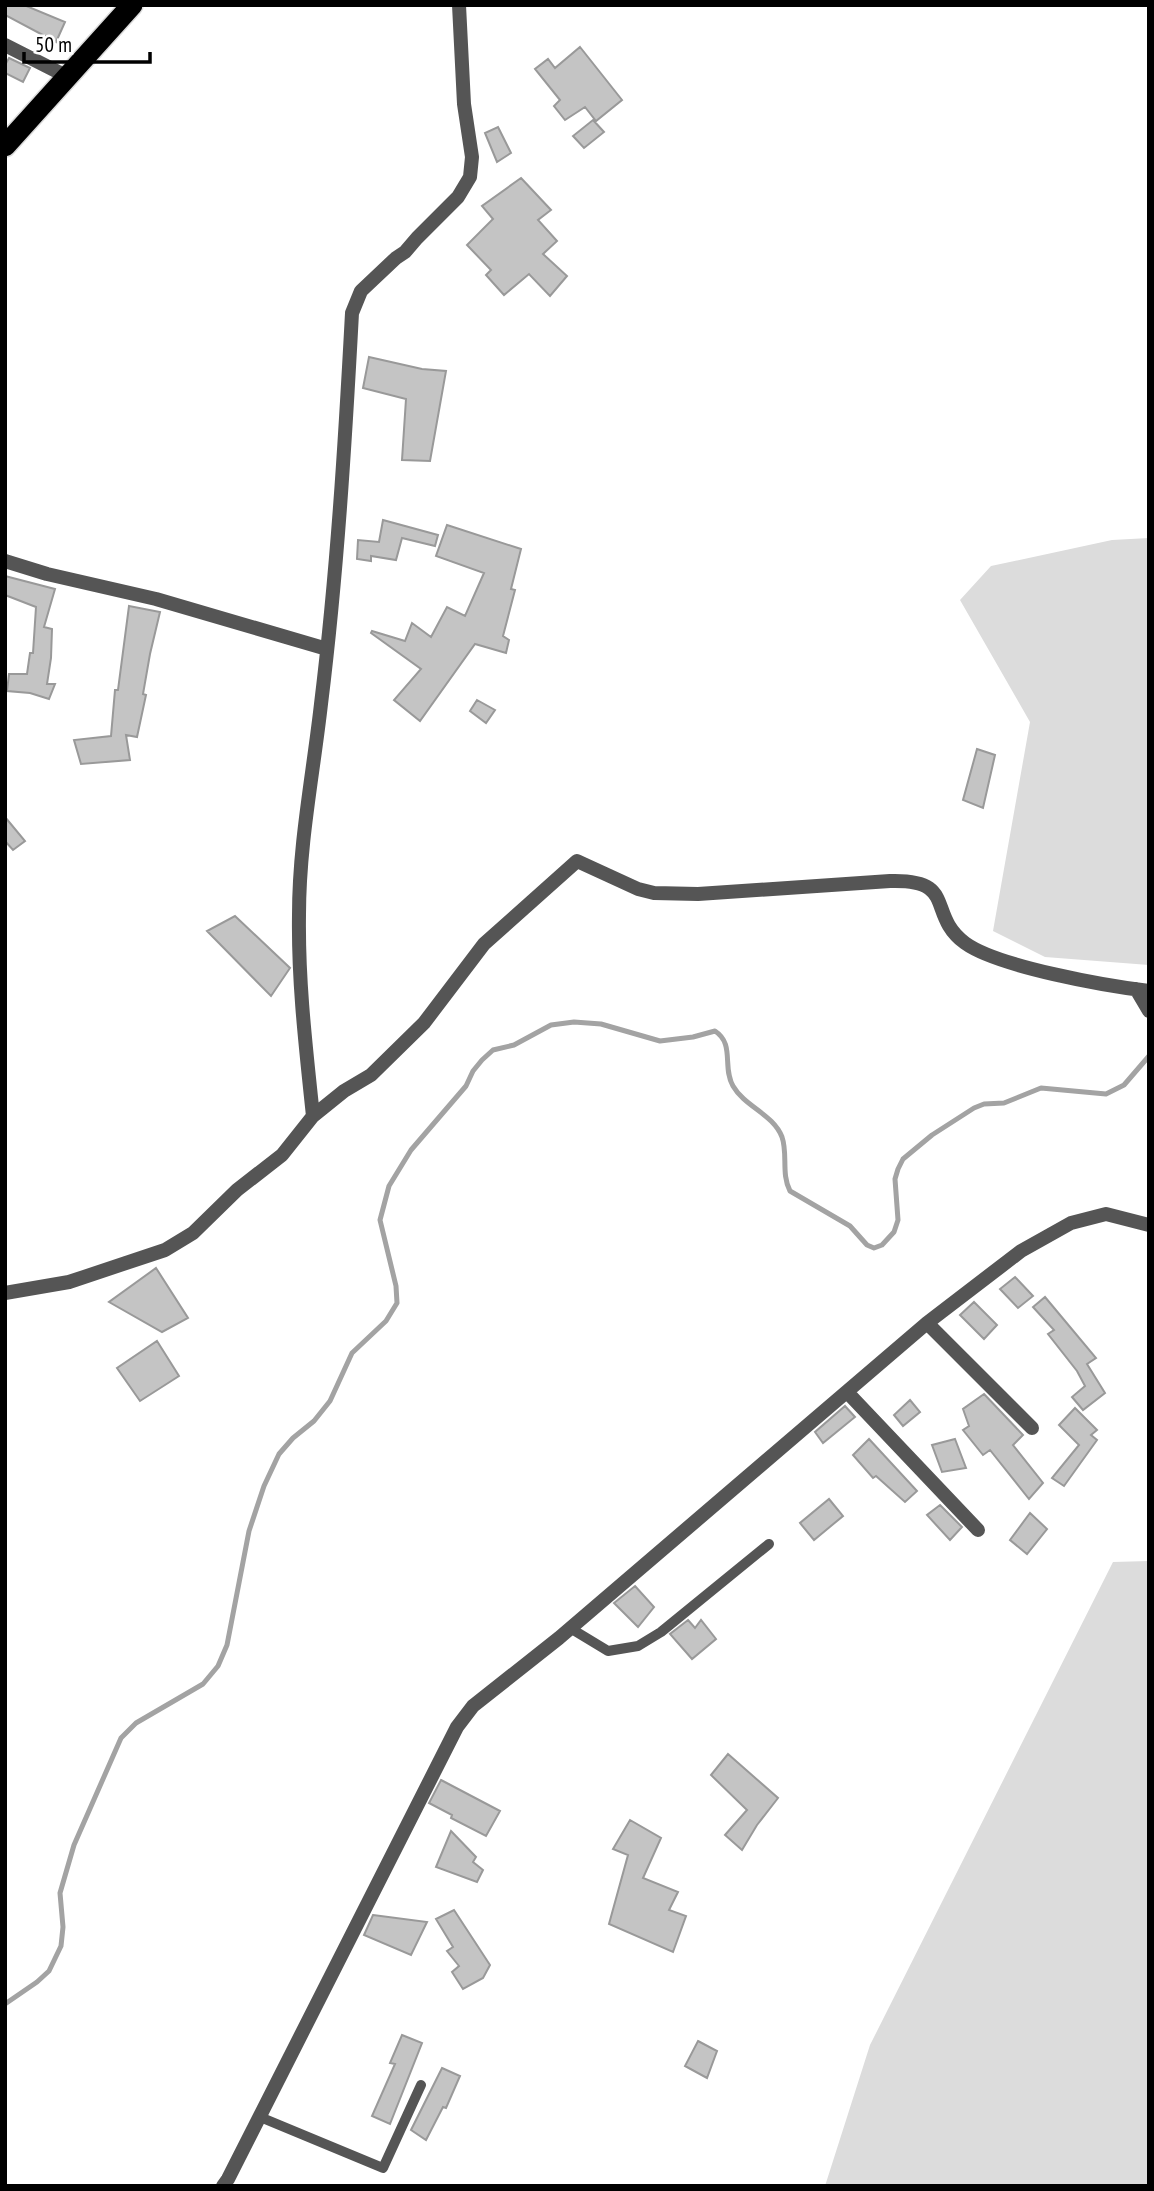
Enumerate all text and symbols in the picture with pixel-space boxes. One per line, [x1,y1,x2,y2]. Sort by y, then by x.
scale bar [24,21,150,65]
text: 50 m [35,31,72,58]

